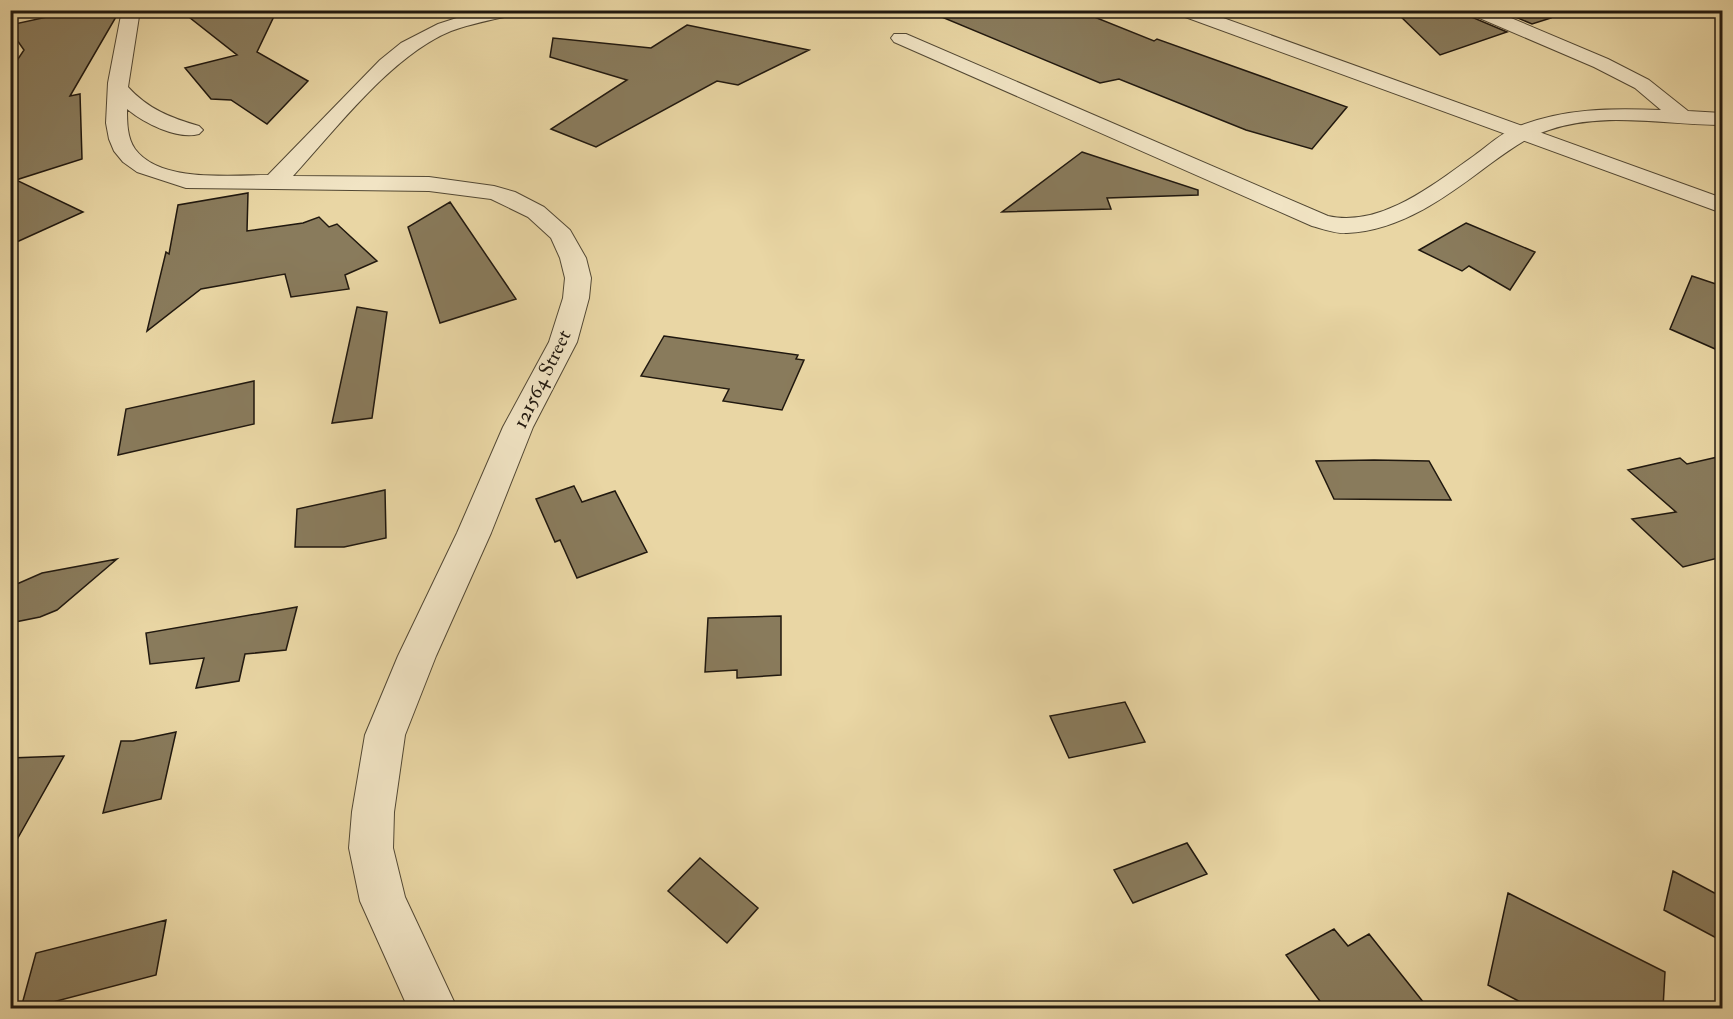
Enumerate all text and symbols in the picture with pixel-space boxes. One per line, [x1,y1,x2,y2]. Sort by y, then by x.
street label: 121564 Street [507,325,577,432]

